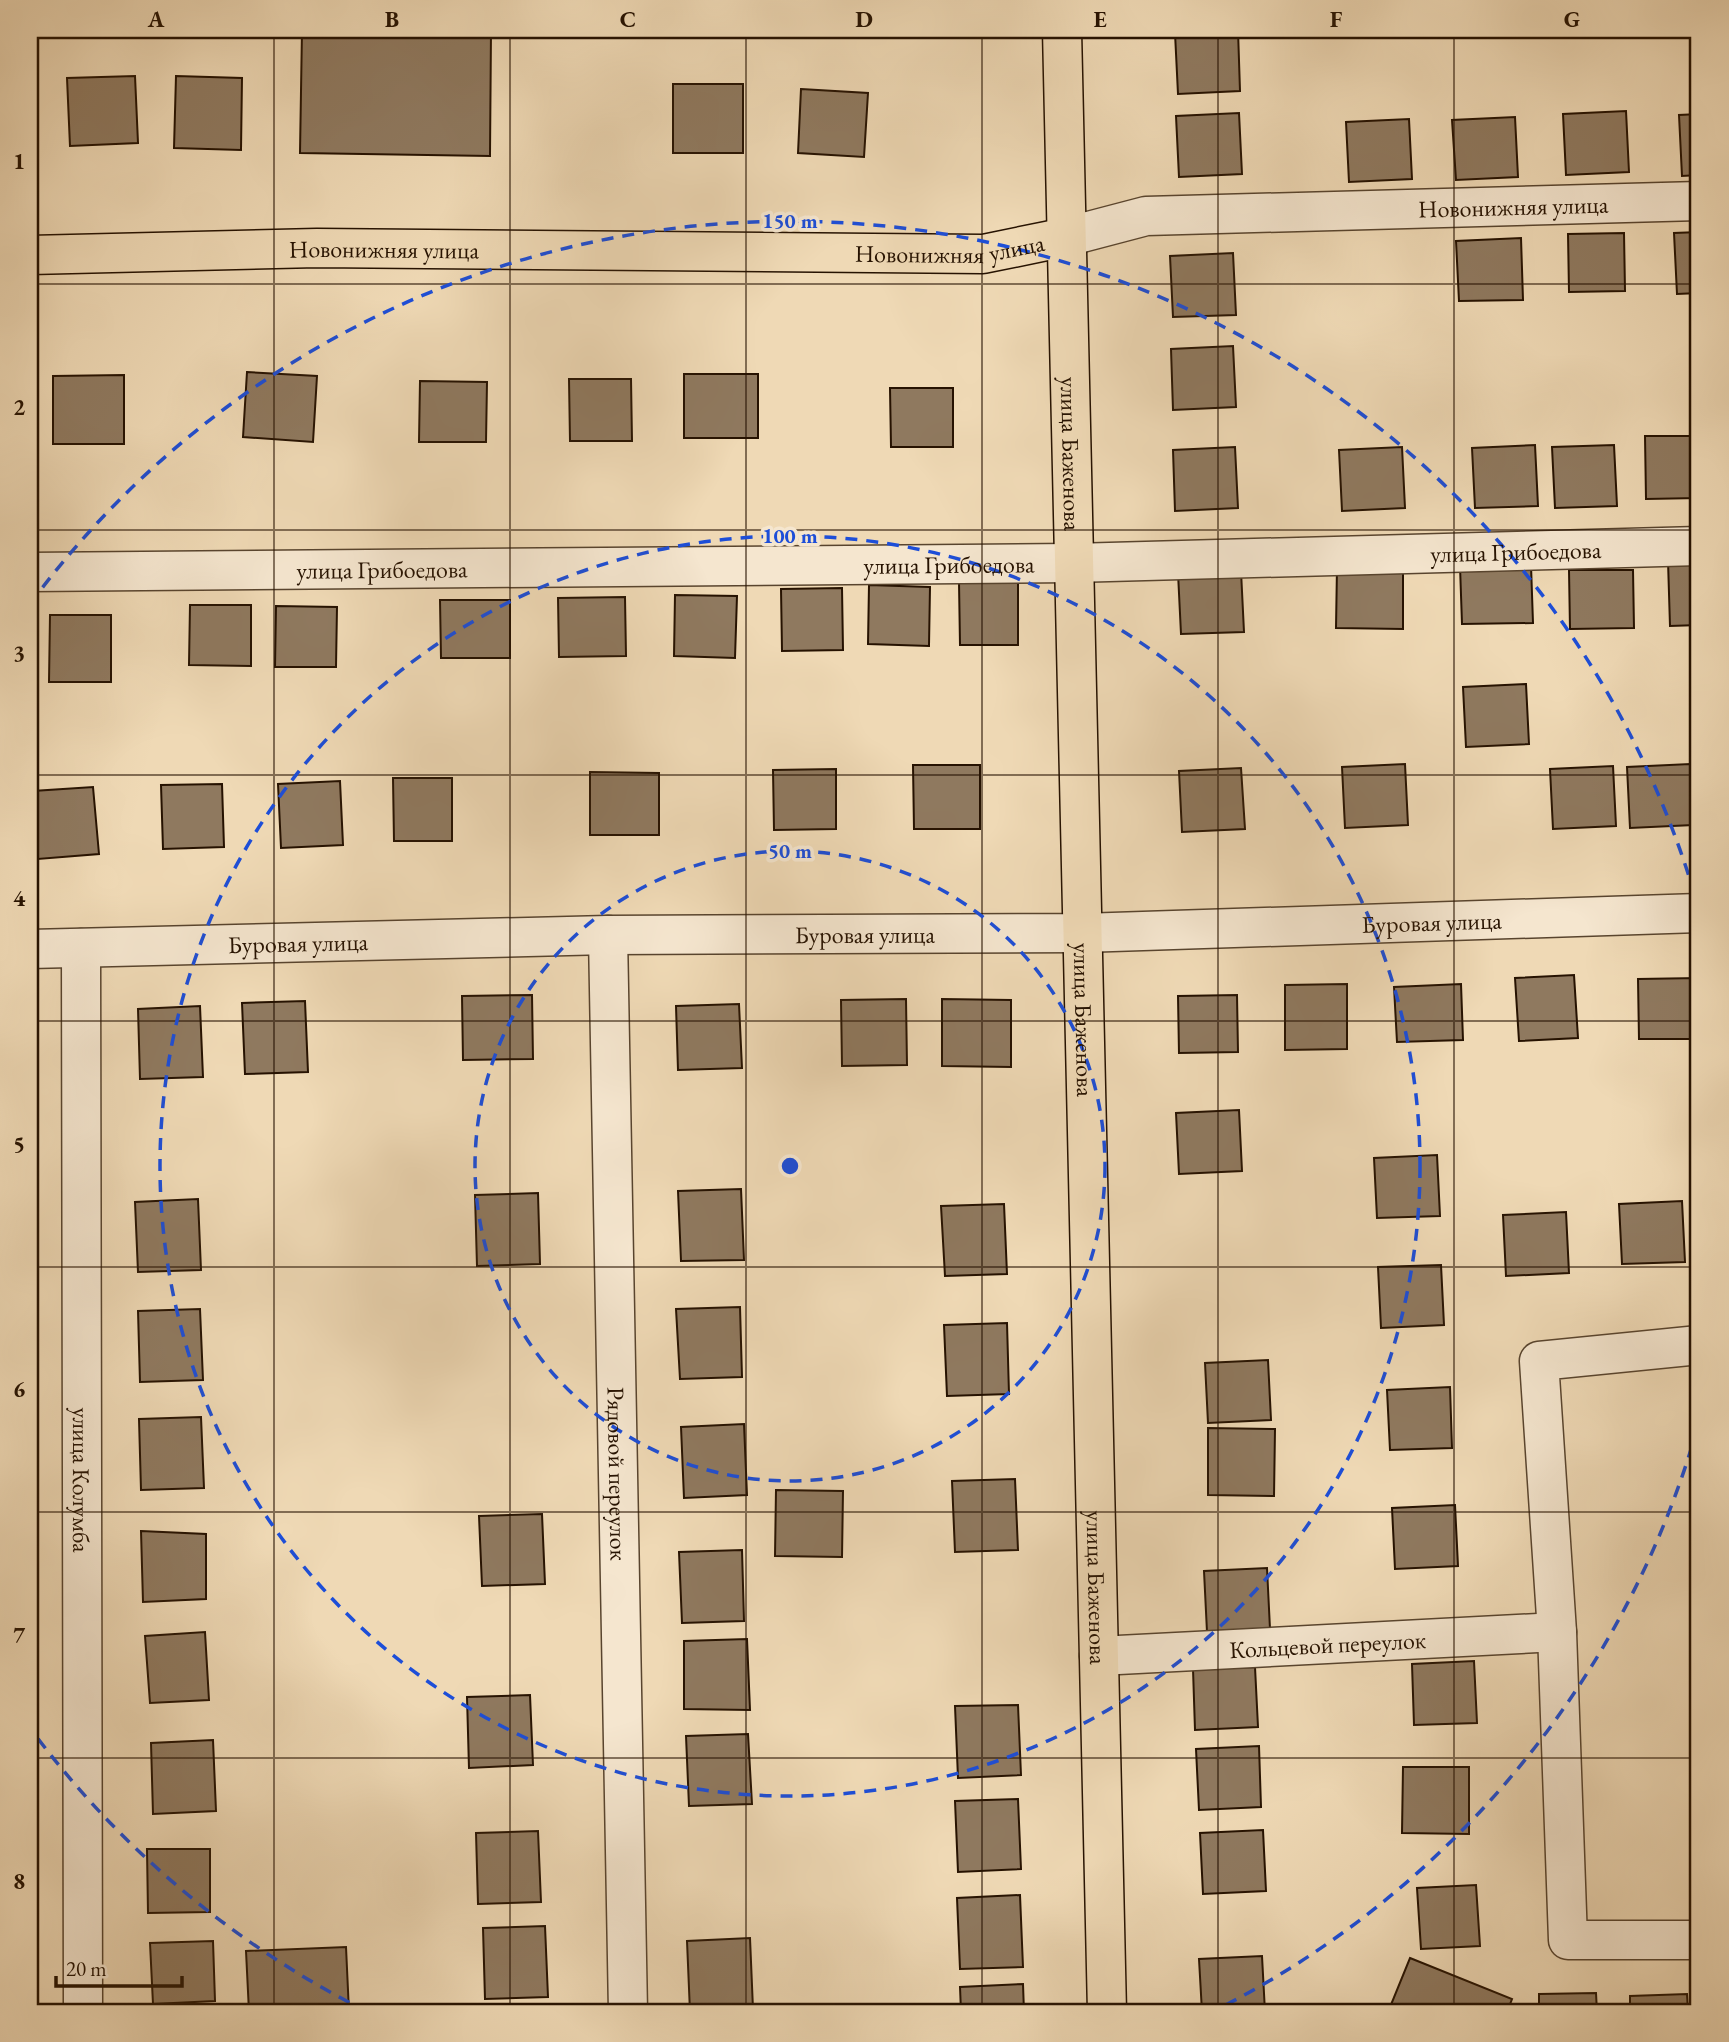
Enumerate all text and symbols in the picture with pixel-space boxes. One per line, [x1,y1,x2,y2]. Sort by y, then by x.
text: A [147,4,165,34]
text: B [385,4,399,34]
text: C [620,4,636,34]
text: D [855,4,873,34]
text: E [1093,4,1107,34]
text: F [1330,4,1343,34]
text: G [1564,4,1580,34]
text: 1 [13,146,25,176]
street label: Новонижняя улица [1418,188,1609,224]
text: 150 m [762,207,818,234]
street label: Новонижняя улица [855,226,1047,270]
street label: Новонижняя улица [288,232,480,265]
street label: улица Баженова [1054,377,1089,532]
text: 2 [13,392,25,422]
text: 100 m [762,522,818,549]
street label: улица Грибоедова [1430,533,1602,569]
street label: улица Грибоедова [863,548,1035,580]
street label: улица Грибоедова [296,553,468,585]
text: 3 [13,638,25,668]
text: 50 m [768,837,812,864]
text: 4 [13,883,26,913]
street label: Буровая улица [1361,904,1503,939]
street label: Буровая улица [795,918,935,950]
street label: Буровая улица [227,925,369,960]
street label: улица Баженова [1067,942,1102,1098]
text: 5 [13,1129,25,1159]
centre of rings [778,1154,802,1178]
text: 6 [13,1374,25,1404]
street label: Рядовой переулок [601,1387,635,1562]
street label: улица Колумба [66,1407,98,1553]
street label: улица Баженова [1080,1510,1115,1665]
text: 7 [13,1620,26,1650]
street label: Кольцевой переулок [1229,1623,1427,1665]
text: 8 [13,1866,25,1896]
scale bar [56,1944,182,1988]
text: 20 m [66,1955,107,1982]

